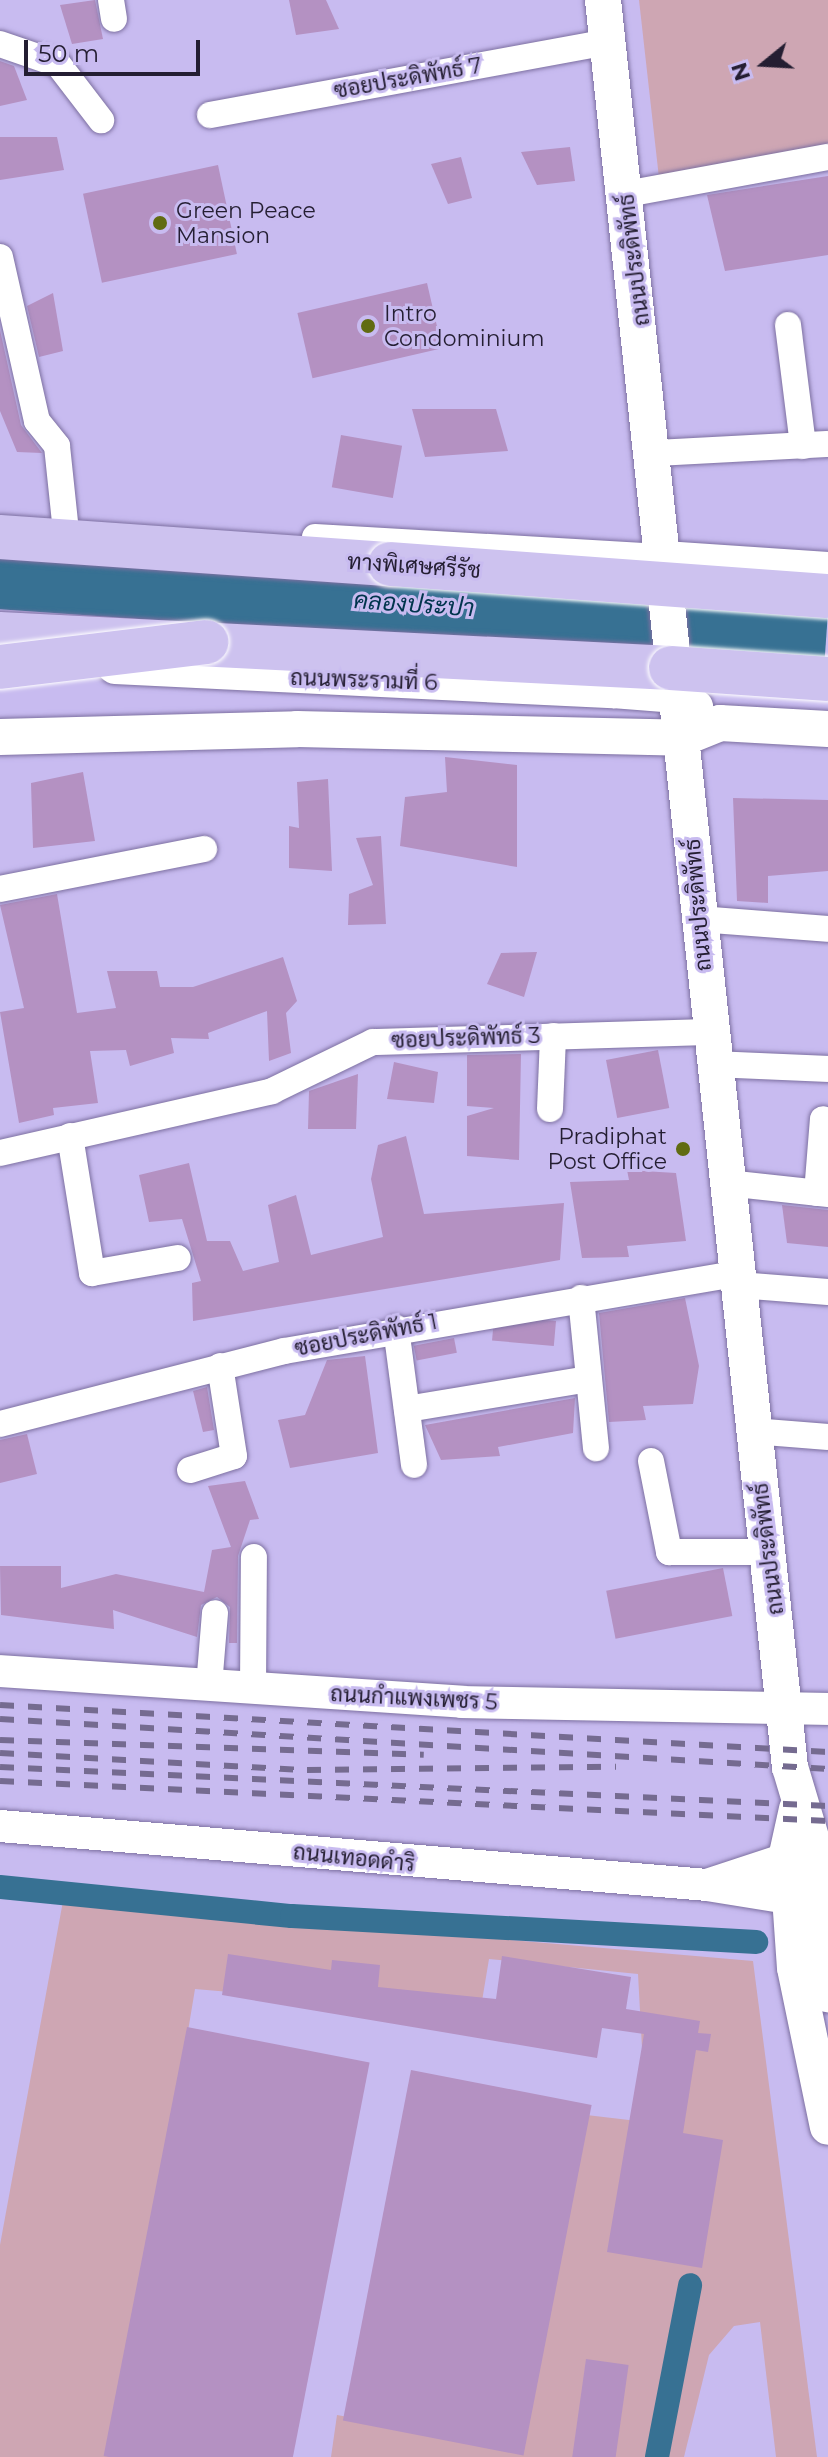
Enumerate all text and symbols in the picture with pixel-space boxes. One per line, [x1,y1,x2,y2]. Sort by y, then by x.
scale bar [28,24,204,74]
north arrow [724,24,804,104]
text: 50 m [38,39,99,68]
street label: ซอยประดิพัทธ์ 7 [332,52,484,104]
text: N [725,59,756,84]
street label: ถนนประดิพัทธ์ [613,192,655,328]
place label: Green Peace Mansion [176,197,316,248]
marker: Green Peace Mansion [151,214,169,232]
place label: Intro Condominium [384,300,545,352]
marker: Intro Condominium [359,317,377,335]
street label: ทางพิเศษศรีรัช [346,548,482,584]
water label: คลองประปา [353,585,475,623]
street label: ถนนพระรามที่ 6 [290,664,438,696]
street label: ถนนประดิพัทธ์ [679,838,717,972]
street label: ซอยประดิพัทธ์ 3 [391,1022,541,1054]
place label: Pradiphat Post Office [547,1123,667,1174]
marker: Pradiphat Post Office [674,1140,692,1158]
street label: ซอยประดิพัทธ์ 1 [292,1308,440,1362]
street label: ถนนประดิพัทธ์ [747,1481,789,1617]
street label: ถนนกำแพงเพชร 5 [330,1680,498,1716]
street label: ถนนเทอดดำริ [292,1838,416,1878]

